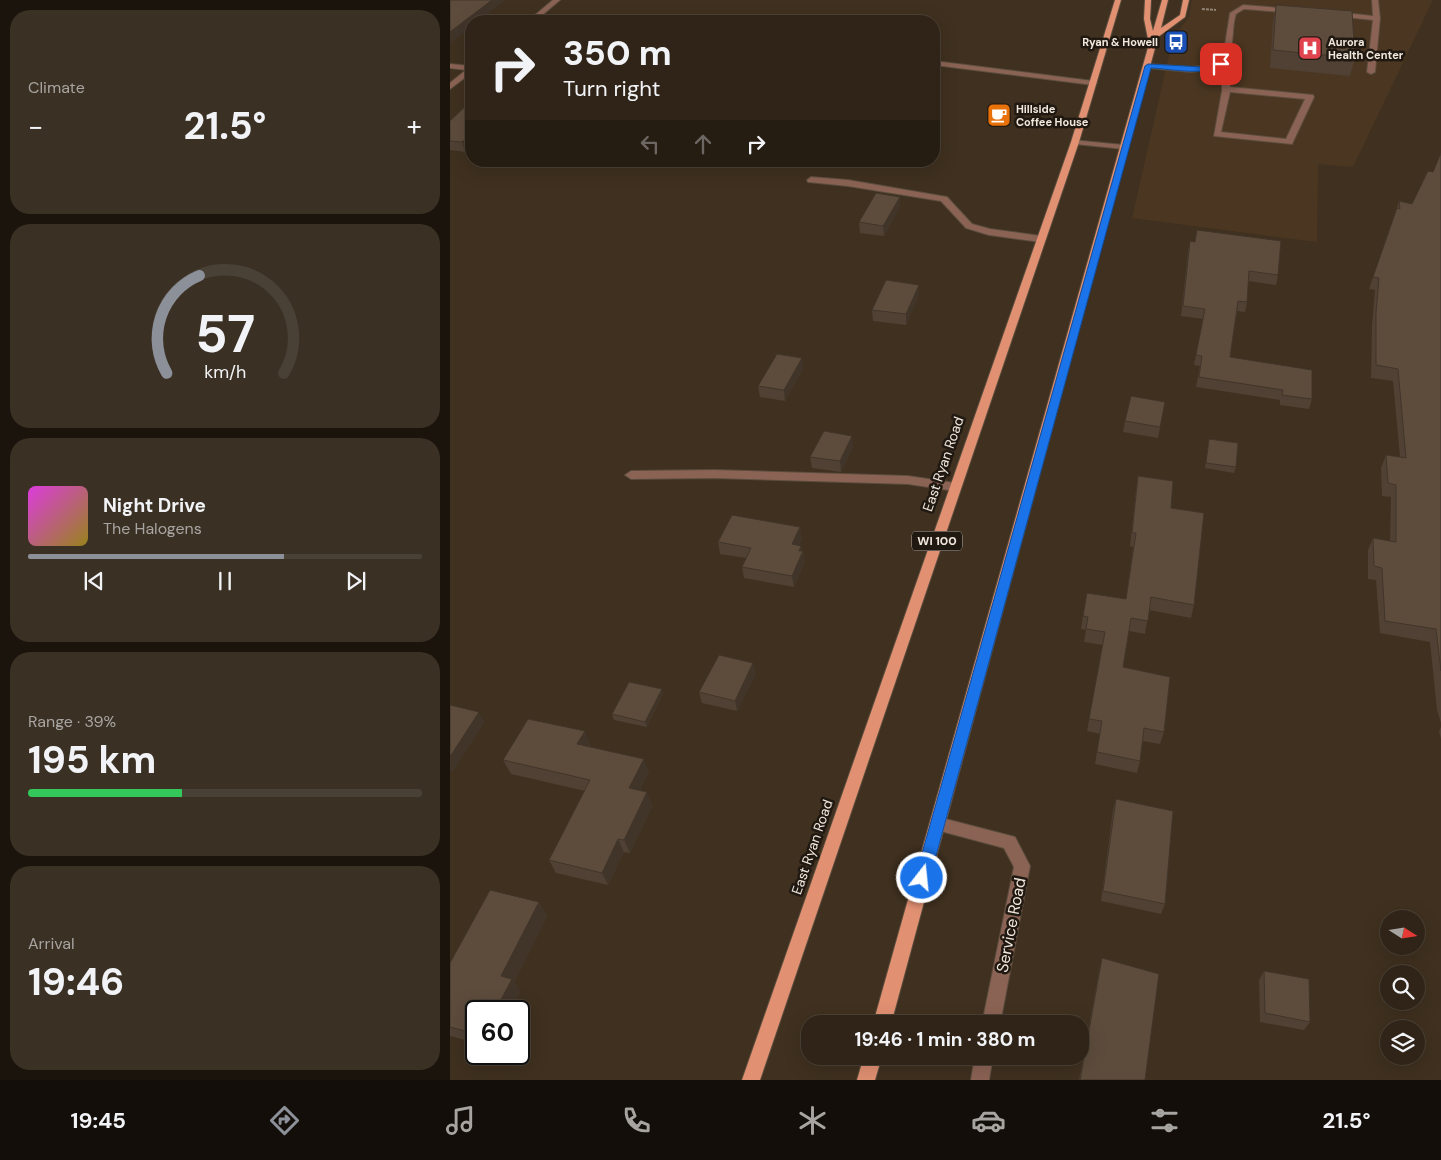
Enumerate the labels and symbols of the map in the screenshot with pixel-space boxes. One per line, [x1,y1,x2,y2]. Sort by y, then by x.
bus stop icon: Ryan & Howell [1163,29,1189,55]
place label: Ryan & Howell [1082,35,1158,49]
hospital icon: Aurora Health Center [1297,35,1323,61]
place label: Aurora Health Center [1328,35,1404,62]
pin [1200,43,1242,85]
cafe icon: Hillside Coffee House [986,102,1012,128]
place label: Hillside Coffee House [1016,102,1089,129]
street label: East Ryan Road [918,414,968,514]
road number: WI 100 [912,532,962,550]
street label: East Ryan Road [787,797,837,897]
position arrow [895,851,947,903]
street label: Service Road [992,876,1030,974]
north arrow [1380,910,1425,955]
speed limit sign: 60 [465,1000,530,1065]

